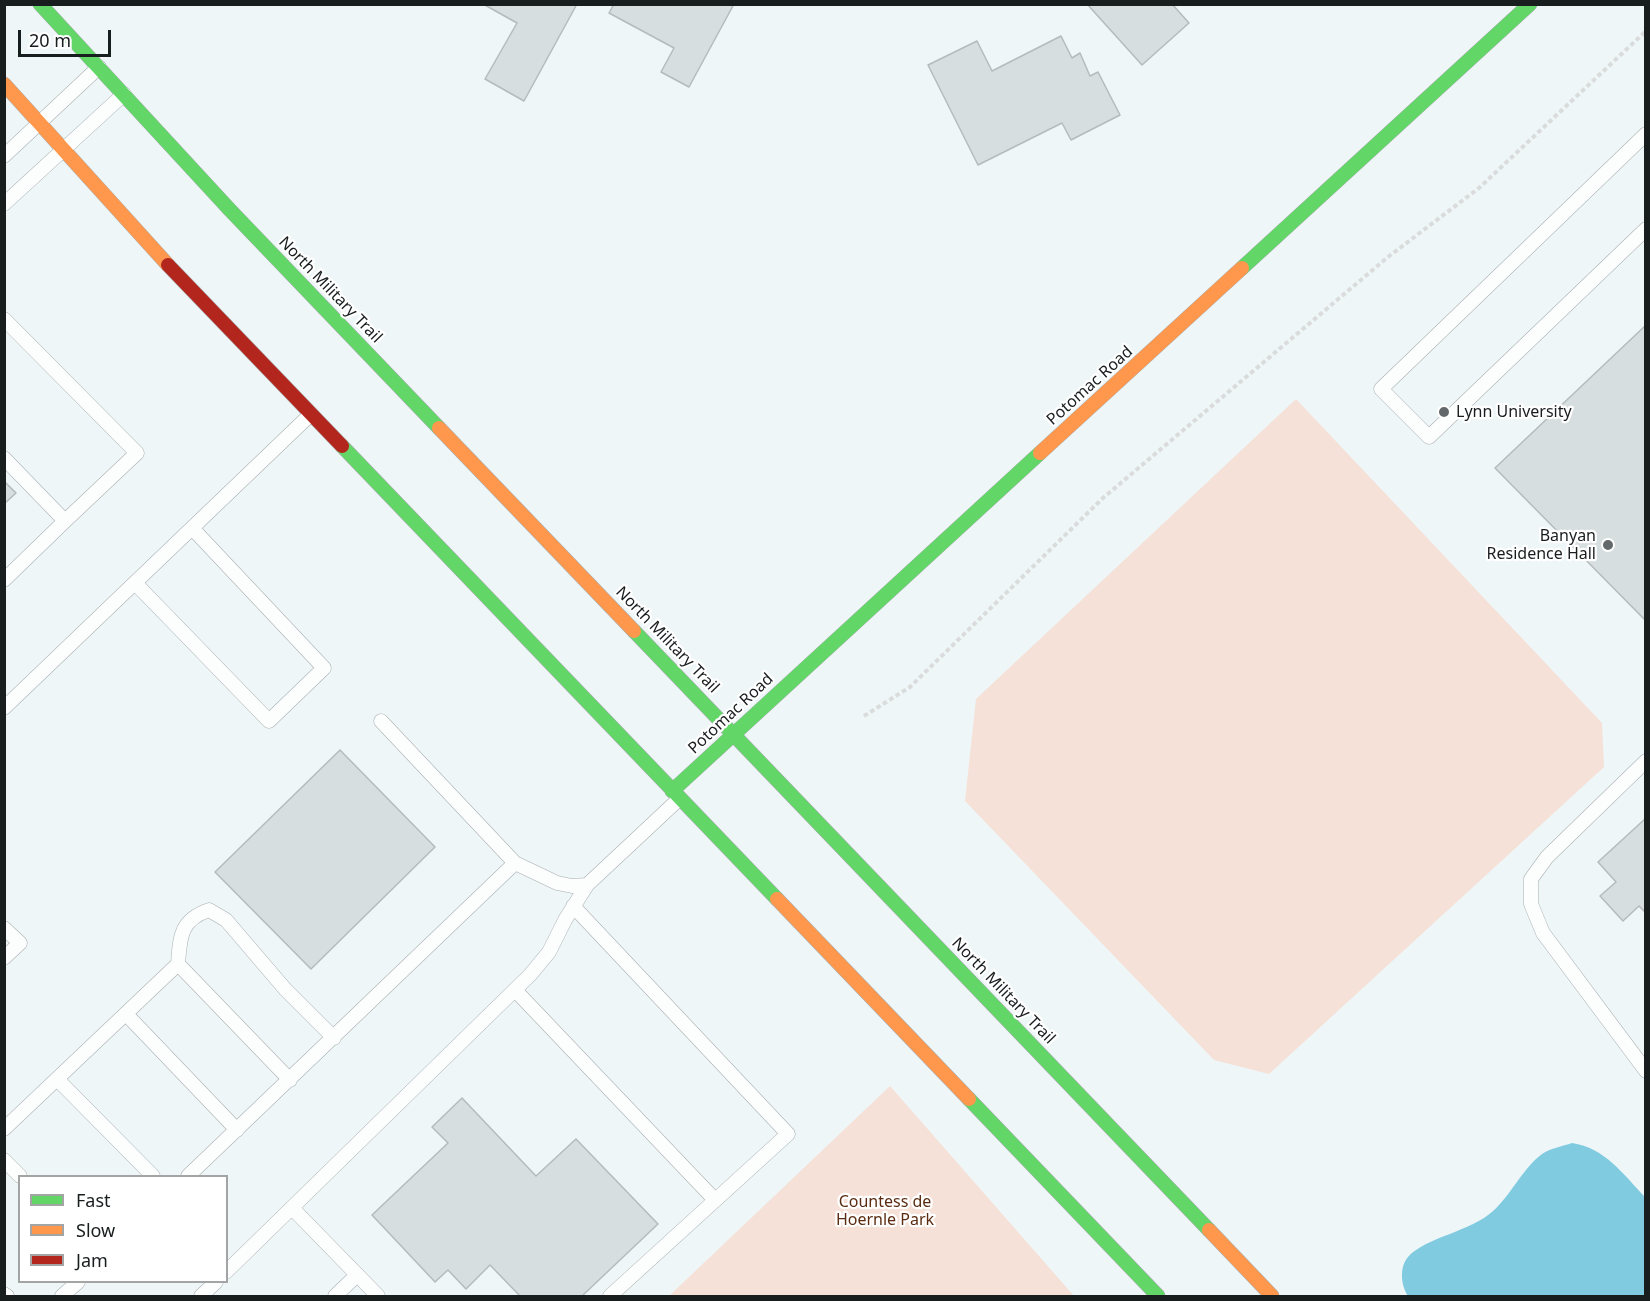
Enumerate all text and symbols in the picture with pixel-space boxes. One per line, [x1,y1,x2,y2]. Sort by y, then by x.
scale bar [21,18,114,56]
text: 20 m [29,28,71,52]
street label: North Military Trail [274,233,386,347]
street label: Potomac Road [1043,342,1137,430]
place label: Lynn University [1456,402,1572,422]
marker: Lynn University [1437,405,1451,419]
place label: Banyan Residence Hall [1487,526,1596,564]
marker: Banyan Residence Hall [1601,538,1615,552]
street label: North Military Trail [611,583,723,697]
street label: Potomac Road [685,670,777,758]
street label: North Military Trail [947,934,1059,1048]
legend [18,1175,228,1283]
text: Fast [76,1188,111,1212]
park label: Countess de Hoernle Park [836,1192,934,1230]
text: Slow [76,1218,115,1242]
text: Jam [76,1248,108,1272]

